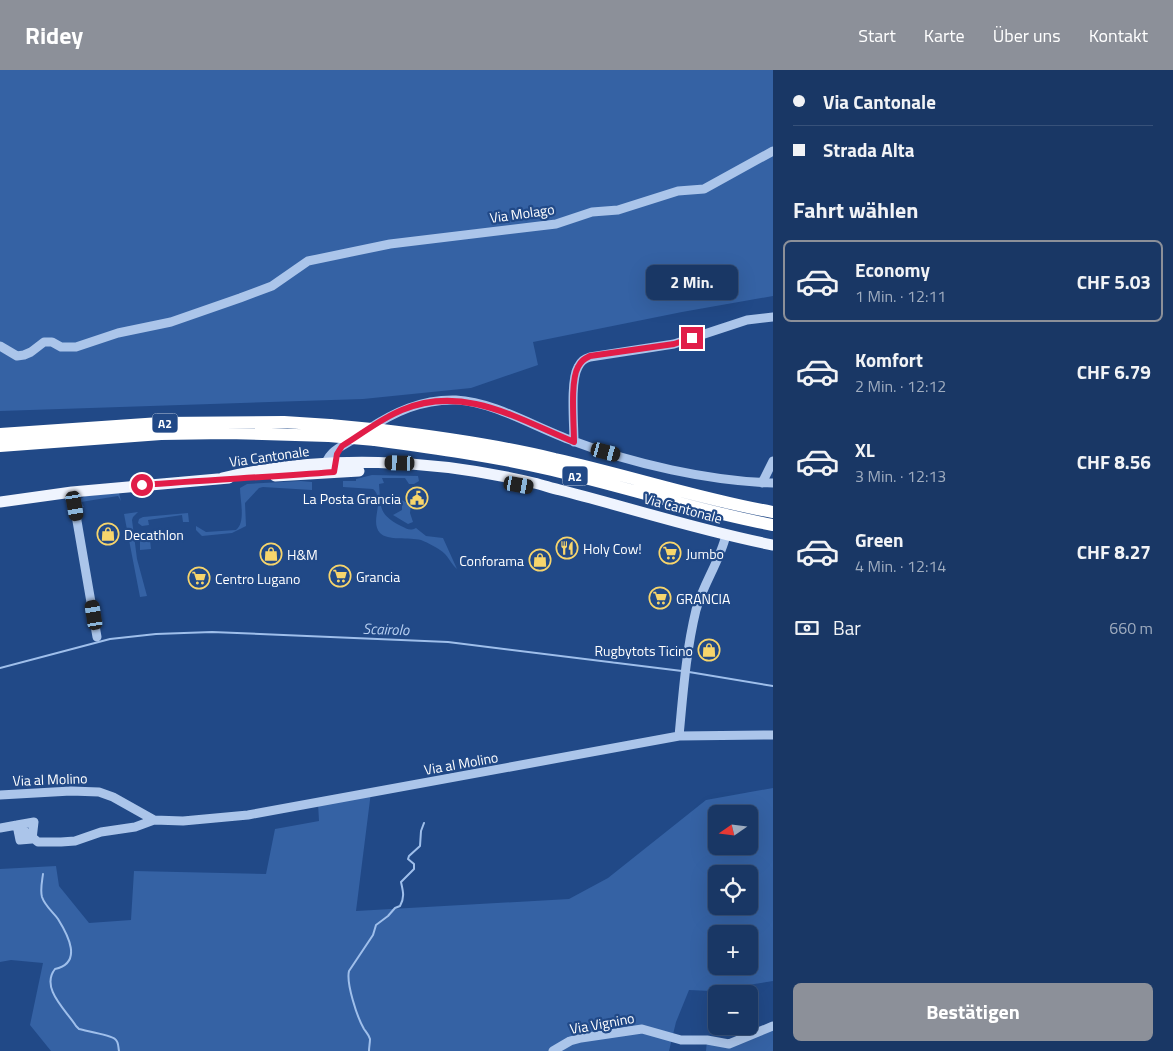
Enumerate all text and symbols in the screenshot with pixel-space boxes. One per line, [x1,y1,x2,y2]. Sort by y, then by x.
text: Ridey [25,17,83,53]
text: Start [858,22,896,49]
text: Karte [924,22,965,49]
text: Über uns [993,22,1061,49]
text: Kontakt [1089,22,1148,49]
text: Via Cantonale [823,87,936,116]
text: Strada Alta [823,135,914,164]
text: Fahrt wählen [793,193,918,227]
street label: Via Molago [488,198,556,228]
text: Economy [855,255,930,284]
icon: car [795,259,840,304]
callout: 2 Min. [646,266,738,300]
text: CHF 5.03 [1077,267,1151,296]
text: 2 Min. [670,270,714,294]
text: 1 Min. · 12:11 [855,284,946,308]
route end [681,327,703,349]
text: Komfort [855,345,923,374]
icon: car [795,349,840,394]
text: CHF 6.79 [1077,357,1151,386]
text: 2 Min. · 12:12 [855,374,946,398]
road number: A2 [152,413,178,432]
text: XL [855,435,875,464]
icon: car [795,439,840,484]
street label: Via Cantonale [228,440,310,472]
car [589,441,622,463]
text: CHF 8.56 [1077,447,1151,476]
car [384,455,415,471]
text: 3 Min. · 12:13 [855,464,946,488]
road number: A2 [562,466,588,486]
route start [131,474,153,496]
car [502,475,535,495]
public building icon: La Posta Grancia [405,486,429,510]
street label: Via Cantonale [641,487,725,529]
place label: La Posta Grancia [303,488,401,509]
car [65,490,84,522]
shop icon: Decathlon [96,522,120,546]
place label: Decathlon [124,524,184,545]
text: Green [855,525,904,554]
icon: car [795,529,840,574]
restaurant icon: Holy Cow! [555,536,579,560]
text: CHF 8.27 [1077,537,1151,566]
place label: Holy Cow! [583,538,642,559]
supermarket icon: Jumbo [658,541,682,565]
shop icon: H&M [259,542,283,566]
place label: Jumbo [686,543,724,564]
place label: H&M [287,544,318,565]
shop icon: Conforama [528,548,552,572]
place label: Conforama [459,550,524,571]
text: 4 Min. · 12:14 [855,554,946,578]
supermarket icon: Grancia [328,564,352,588]
supermarket icon: Centro Lugano [187,566,211,590]
place label: Grancia [356,566,400,587]
place label: Centro Lugano [215,568,300,589]
supermarket icon: GRANCIA [648,586,672,610]
place label: GRANCIA [676,588,731,609]
car [84,599,103,631]
text: Bar [833,613,861,642]
icon: cash [793,614,821,642]
text: 660 m [1109,616,1153,640]
water label: Scairolo [362,617,410,641]
shop icon: Rugbytots Ticino [697,638,721,662]
place label: Rugbytots Ticino [595,640,693,661]
street label: Via al Molino [422,746,500,780]
street label: Via al Molino [12,767,88,791]
north arrow [708,805,758,855]
map controls [708,805,758,1035]
button: locate [708,865,758,915]
button: + [708,925,758,975]
button: Bestätigen [793,983,1153,1041]
button: − [708,985,758,1035]
street label: Via Vignino [568,1007,636,1039]

